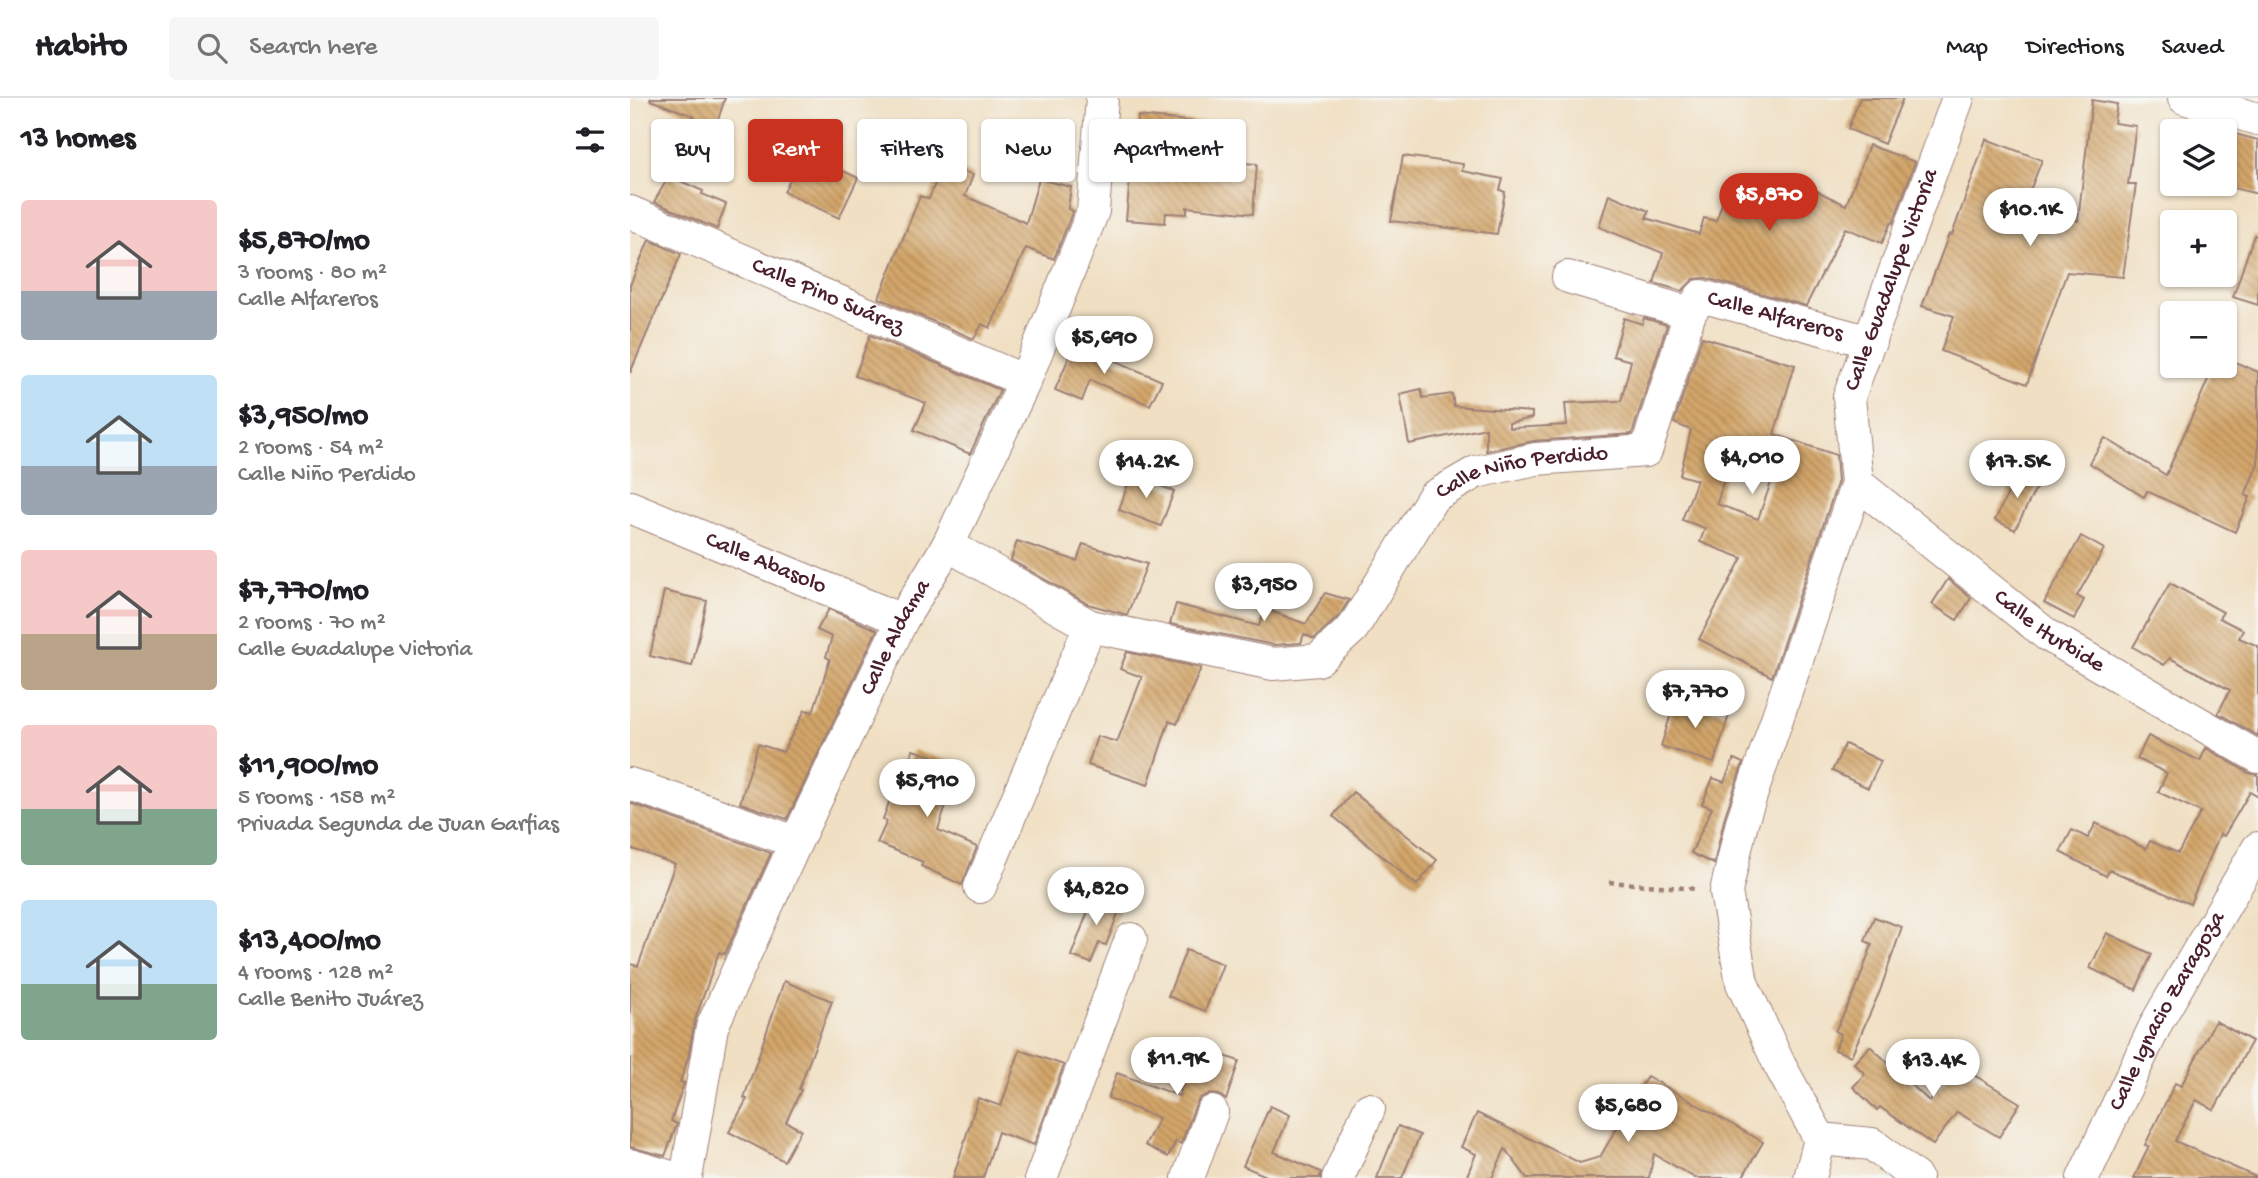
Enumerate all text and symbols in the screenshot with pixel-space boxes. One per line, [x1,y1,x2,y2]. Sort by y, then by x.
search box [169,17,659,80]
text: Habito [35,29,127,67]
icon: search [193,29,231,67]
text: Search here [249,33,377,64]
text: Map [1946,34,1988,63]
text: Directions [2026,34,2124,63]
text: Saved [2162,34,2223,63]
chip: Buy [651,119,734,182]
chip: Rent [748,119,843,182]
chip: Filters [857,119,967,182]
chip: New [981,119,1075,182]
chip: Apartment [1089,119,1246,182]
map controls [2160,119,2237,378]
button: layers [2160,119,2237,196]
icon: filters [571,121,609,159]
text: 13 homes [21,123,135,158]
street label: Calle Guadalupe Victoria [1839,164,1945,395]
pin: $5,870 [1712,174,1826,233]
text: $5,870 [1735,182,1803,209]
pin: $10.1K [1973,188,2087,248]
text: $10.1K [1999,197,2061,224]
button: + [2160,210,2237,287]
text: $5,870/mo [238,225,370,260]
icon: home [77,228,161,312]
street label: Calle Pino Suárez [747,252,909,341]
text: 3 rooms · 80 m² [238,260,387,287]
street label: Calle Alfareros [1704,285,1847,348]
text: Calle Alfareros [238,287,378,314]
button: − [2160,301,2237,378]
pin: $5,690 [1047,316,1161,376]
text: $5,690 [1071,325,1137,352]
text: $3,950/mo [238,400,368,435]
icon: home [77,403,161,487]
text: 2 rooms · 54 m² [238,435,384,462]
pin: $4,010 [1695,436,1809,496]
pin: $14.2K [1089,440,1203,500]
street label: Calle Niño Perdido [1431,440,1609,506]
pin: $17.5K [1960,440,2074,500]
text: $4,010 [1720,445,1784,472]
text: $14.2K [1115,449,1177,476]
text: $17.5K [1985,449,2049,476]
text: Calle Niño Perdido [238,462,416,489]
street label: Calle Abasolo [701,526,830,601]
pin: $3,950 [1207,564,1321,623]
text: $3,950 [1231,572,1297,599]
street label: Calle Aldama [855,574,938,700]
text: $7,770/mo [238,575,369,610]
icon: home [77,578,161,662]
street label: Calle Iturbide [1988,584,2110,679]
text: 2 rooms · 70 m² [238,610,386,637]
text: Calle Guadalupe Victoria [238,637,472,664]
pin: $7,770 [1638,670,1752,730]
text: $7,770 [1662,679,1728,706]
text: $11,900/mo [238,750,378,785]
icon: home [77,753,161,837]
pin: $5,910 [870,760,984,819]
text: $5,910 [895,768,959,795]
text: 5 rooms · 158 m² [238,785,395,812]
text: Privada Segunda de Juan Garfias [238,812,559,839]
pin: $4,820 [1039,868,1153,927]
text: $4,820 [1063,876,1129,903]
street label: Calle Ignacio Zaragoza [2103,906,2232,1115]
text: $13,400/mo [238,925,381,960]
icon: home [77,928,161,1012]
text: 4 rooms · 128 m² [238,960,393,987]
text: Calle Benito Juárez [238,987,423,1014]
pin: $11.9K [1120,1038,1234,1097]
pin: $13.4K [1876,1040,1990,1099]
text: $11.9K [1147,1046,1207,1073]
text: $13.4K [1902,1048,1964,1075]
pin: $5,680 [1571,1084,1685,1144]
text: $5,680 [1595,1093,1661,1120]

